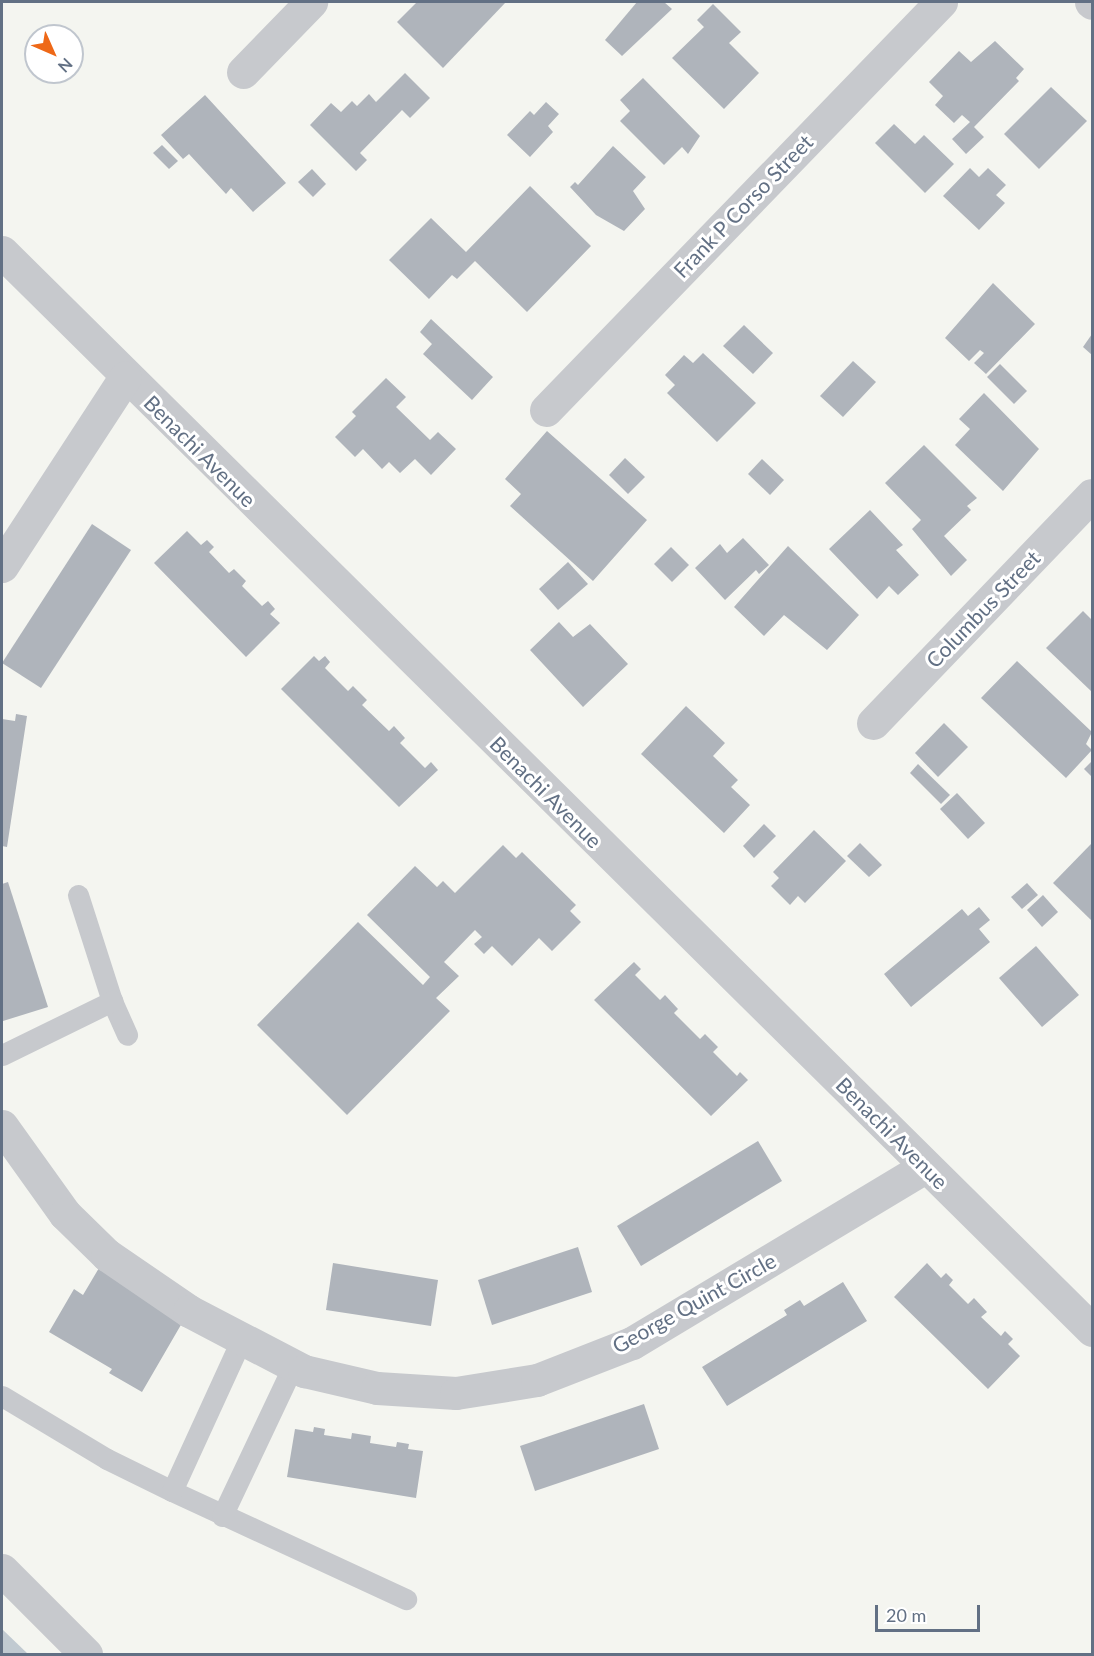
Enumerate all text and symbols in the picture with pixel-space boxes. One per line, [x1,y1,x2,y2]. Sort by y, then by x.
north arrow [24,24,84,84]
text: N [55,55,77,77]
street label: Frank P Corso Street [668,129,818,283]
street label: Benachi Avenue [139,390,261,512]
street label: Columbus Street [921,545,1045,673]
street label: Benachi Avenue [485,731,607,853]
street label: Benachi Avenue [831,1072,953,1194]
street label: George Quint Circle [608,1248,780,1358]
scale bar [878,1593,983,1631]
text: 20 m [886,1604,926,1626]

